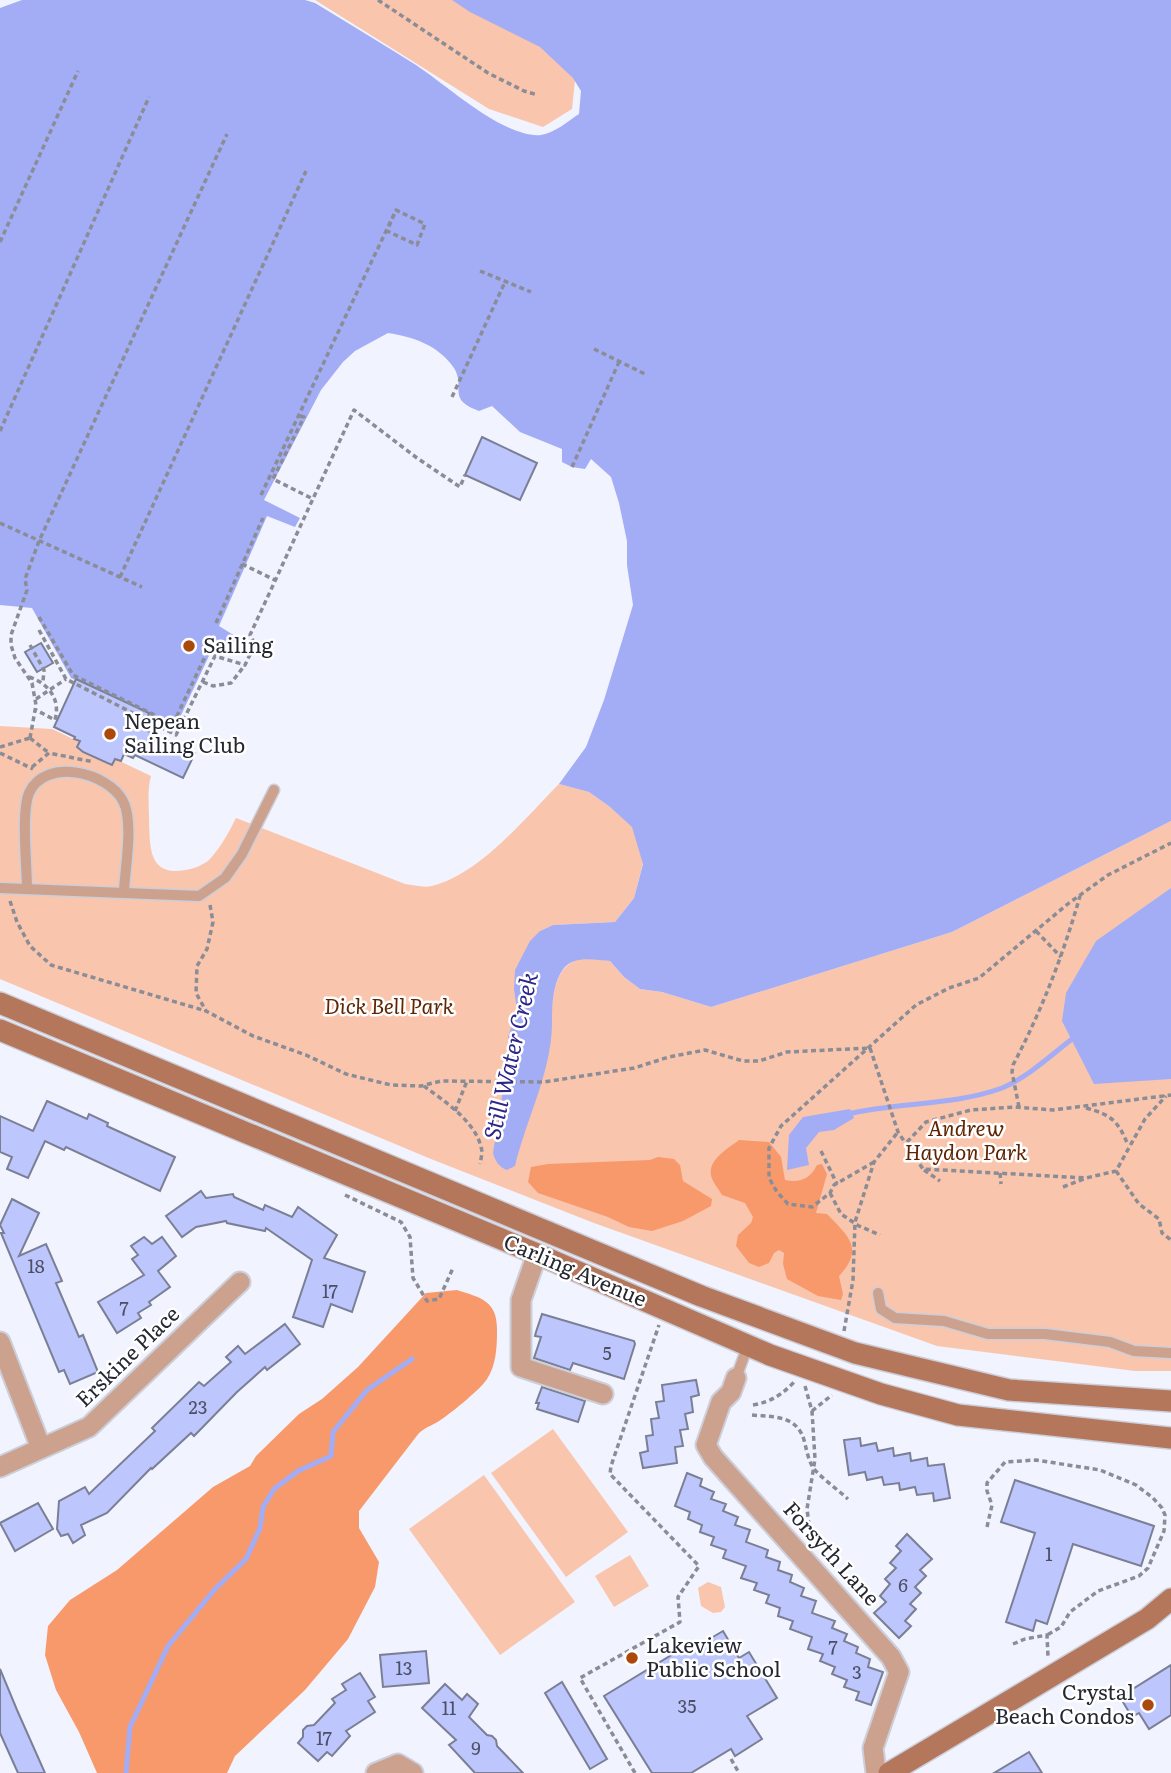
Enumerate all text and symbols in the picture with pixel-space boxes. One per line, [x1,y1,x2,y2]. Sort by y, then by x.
place label: Sailing [203,628,274,659]
marker: Sailing [181,638,197,654]
place label: Nepean Sailing Club [124,704,245,759]
marker: Nepean Sailing Club [102,726,118,742]
water label: Still Water Creek [473,968,545,1143]
park label: Dick Bell Park [324,989,454,1020]
park label: Andrew Haydon Park [905,1111,1028,1166]
street label: Carling Avenue [500,1225,652,1313]
house number: 18 [27,1252,45,1279]
house number: 17 [322,1277,338,1304]
house number: 7 [119,1294,129,1321]
street label: Erskine Place [67,1298,185,1413]
house number: 5 [602,1339,612,1366]
house number: 23 [189,1393,207,1420]
street label: Forsyth Lane [777,1493,888,1612]
house number: 1 [1045,1540,1053,1567]
house number: 6 [898,1571,908,1598]
place label: Lakeview Public School [646,1628,781,1683]
house number: 7 [828,1633,838,1660]
marker: Lakeview Public School [624,1650,640,1666]
house number: 13 [395,1654,413,1681]
house number: 3 [852,1658,862,1685]
place label: Crystal Beach Condos [995,1675,1134,1730]
house number: 35 [678,1692,696,1719]
house number: 11 [442,1694,456,1721]
marker: Crystal Beach Condos [1140,1697,1156,1713]
house number: 17 [316,1724,332,1751]
house number: 9 [471,1734,481,1761]

